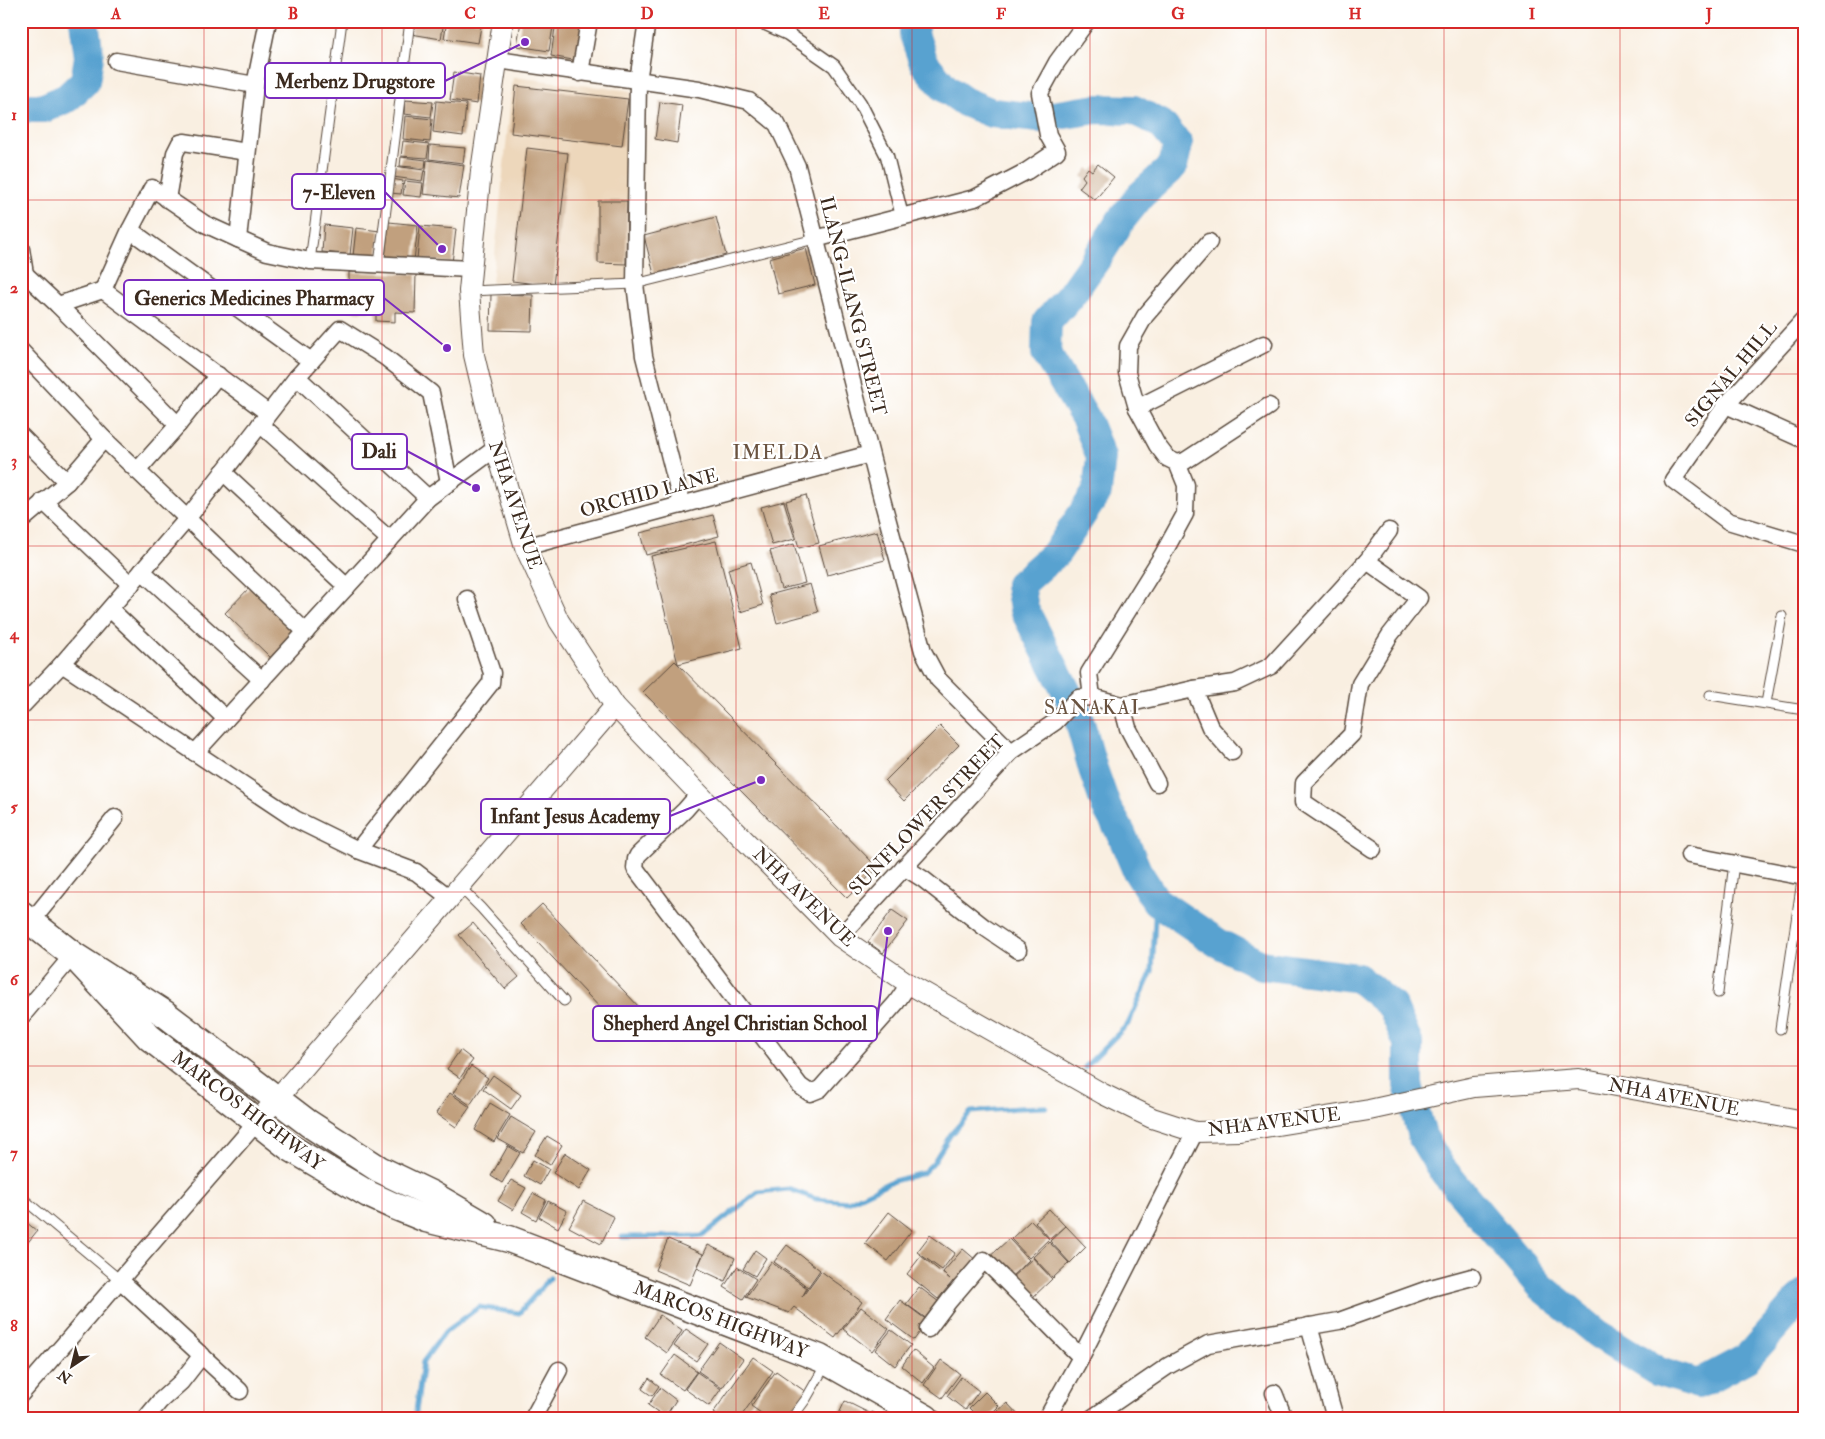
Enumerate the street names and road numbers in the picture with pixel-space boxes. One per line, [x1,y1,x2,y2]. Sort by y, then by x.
street label: ILANG-ILANG STREET [814,194,892,418]
street label: SIGNAL HILL [1680,316,1783,432]
street label: NHA AVENUE [483,438,547,572]
street label: ORCHID LANE [577,463,721,523]
street label: SUNFLOWER STREET [844,730,1010,900]
street label: NHA AVENUE [748,842,860,952]
street label: MARCOS HIGHWAY [167,1046,330,1177]
street label: NHA AVENUE [1606,1073,1742,1122]
street label: NHA AVENUE [1206,1102,1342,1142]
street label: MARCOS HIGHWAY [630,1276,813,1365]

